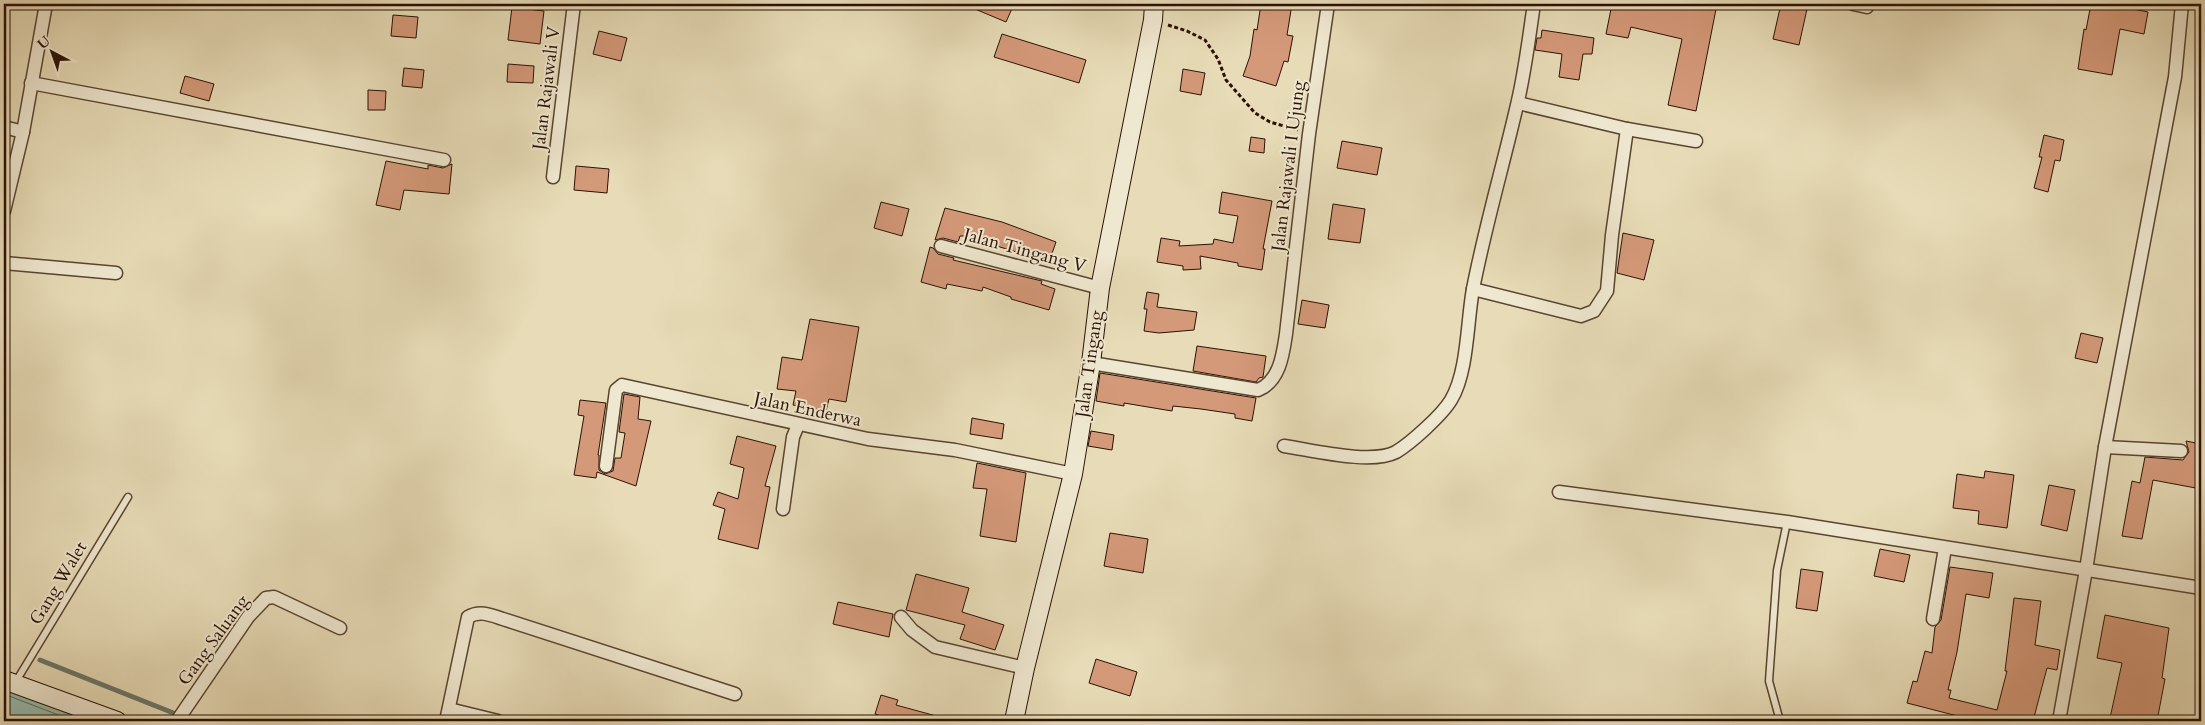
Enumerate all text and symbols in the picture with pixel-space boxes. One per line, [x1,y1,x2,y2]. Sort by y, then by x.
street label: Jalan Rajawali V [526,24,567,154]
north arrow [28,28,78,78]
text: U [33,31,55,53]
street label: Jalan Rajawali I Ujung [1265,78,1311,256]
street label: Jalan Tingang V [958,221,1090,279]
street label: Jalan Tingang [1069,308,1110,422]
street label: Jalan Enderwa [749,385,864,433]
street label: Gang Walet [24,537,93,630]
street label: Gang Saluang [172,589,255,691]

